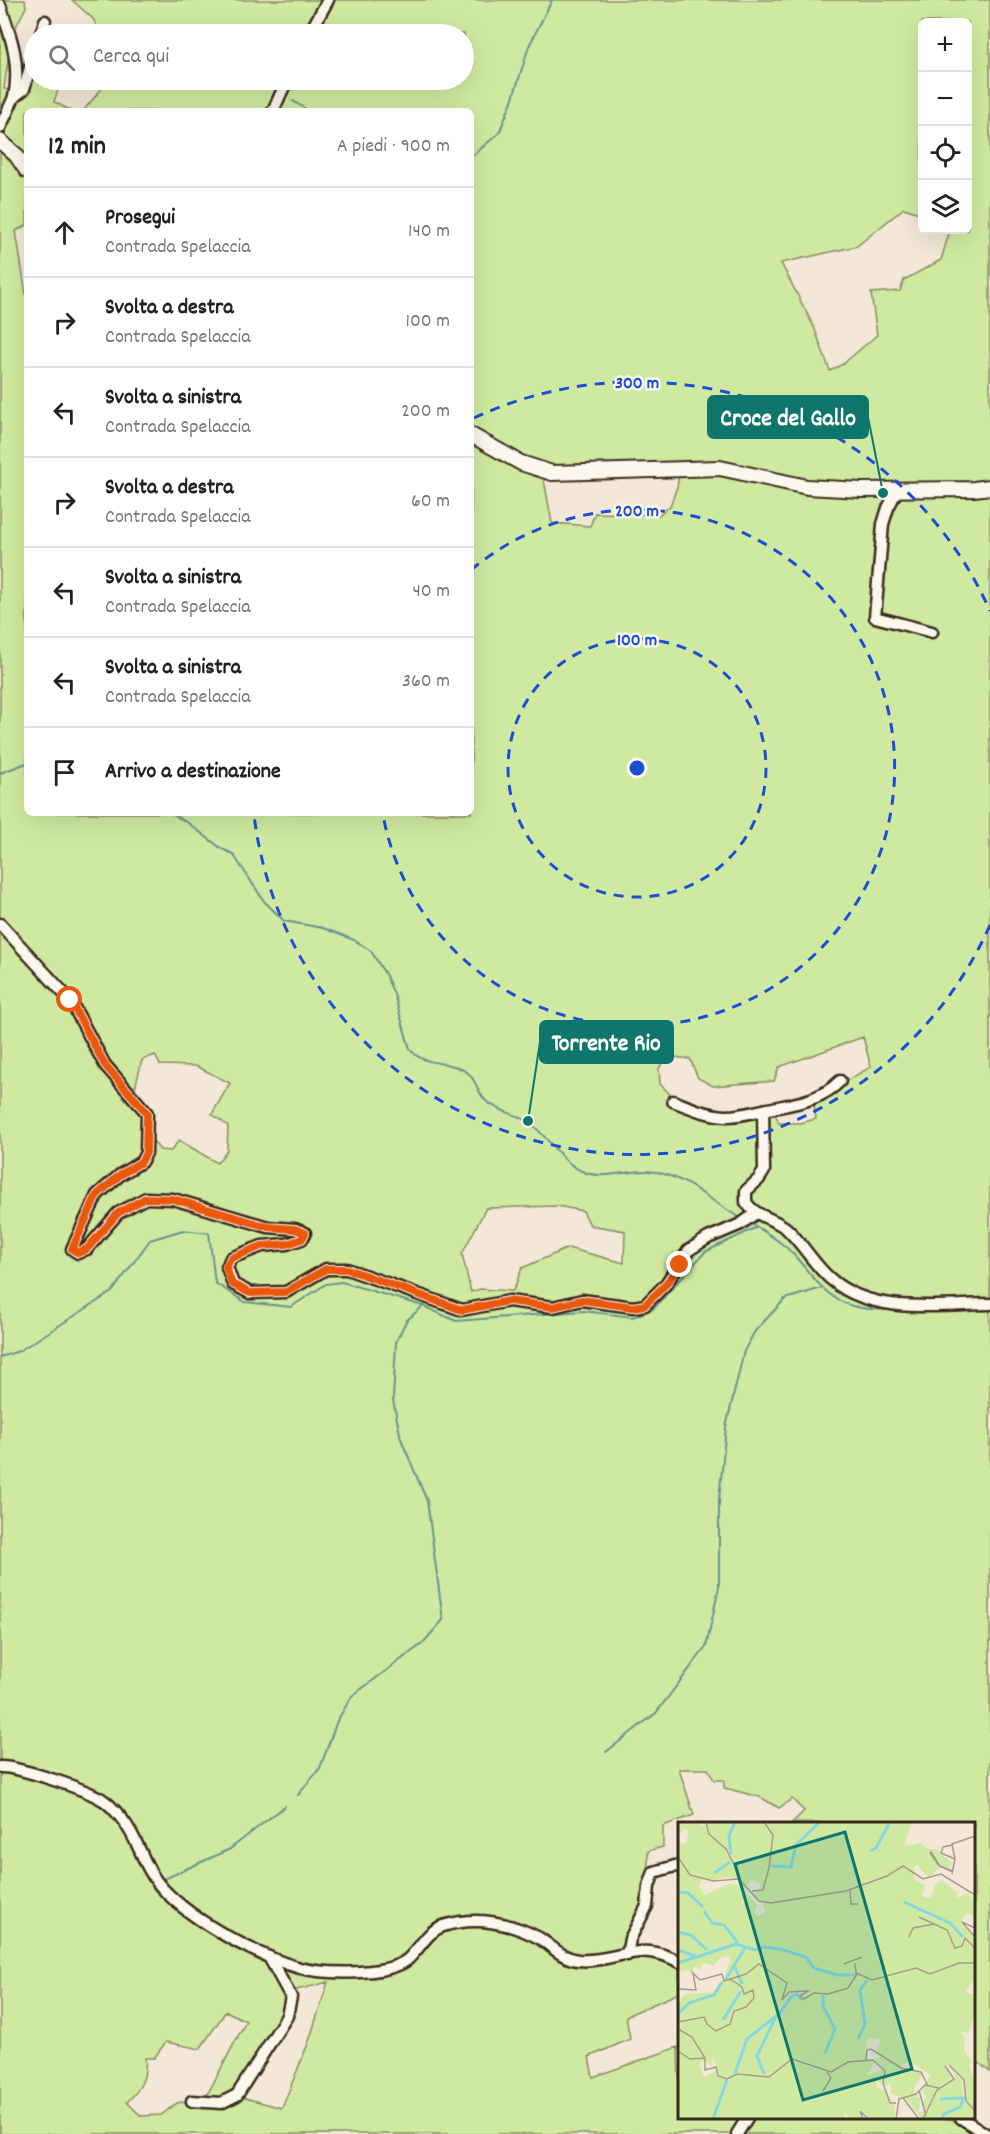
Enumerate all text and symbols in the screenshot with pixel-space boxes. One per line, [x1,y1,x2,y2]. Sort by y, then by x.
map controls [918,18,972,234]
button: + [918,18,972,72]
search box [24,24,474,90]
icon: search [45,41,78,74]
text: Cerca qui [93,42,169,73]
button: − [918,72,972,126]
button: locate [918,126,972,180]
text: 12 min [48,129,106,166]
text: A piedi · 900 m [337,133,450,161]
button: layers [918,180,972,234]
text: Prosegui [105,203,175,234]
icon: ahead [48,216,81,249]
text: 140 m [408,218,450,246]
text: Contrada Spelaccia [105,234,251,262]
text: Svolta a destra [105,293,234,324]
icon: right [48,306,81,339]
text: 100 m [406,308,450,336]
text: Contrada Spelaccia [105,324,251,352]
text: 300 m [615,372,659,397]
text: Svolta a sinistra [105,383,241,414]
icon: left [48,396,81,429]
callout: Croce del Gallo [708,396,868,438]
text: 200 m [401,398,450,426]
text: Croce del Gallo [720,403,856,437]
text: Contrada Spelaccia [105,414,251,442]
text: Svolta a destra [105,473,234,504]
icon: right [48,486,81,519]
text: 60 m [411,488,450,516]
text: 200 m [615,500,659,525]
text: Contrada Spelaccia [105,504,251,532]
text: Svolta a sinistra [105,563,241,594]
icon: left [48,576,81,609]
text: 40 m [412,578,450,606]
text: Contrada Spelaccia [105,594,251,622]
text: 100 m [617,629,657,654]
text: Svolta a sinistra [105,653,241,684]
icon: left [48,666,81,699]
text: 360 m [402,668,450,696]
text: Contrada Spelaccia [105,684,251,712]
icon: arrive [48,756,81,789]
text: Arrivo a destinazione [105,757,281,788]
centre of rings [627,758,647,778]
route start [56,986,82,1012]
callout: Torrente Rio [540,1021,673,1063]
text: Torrente Rio [551,1028,661,1062]
route end [666,1251,692,1277]
inset map [678,1822,975,2119]

